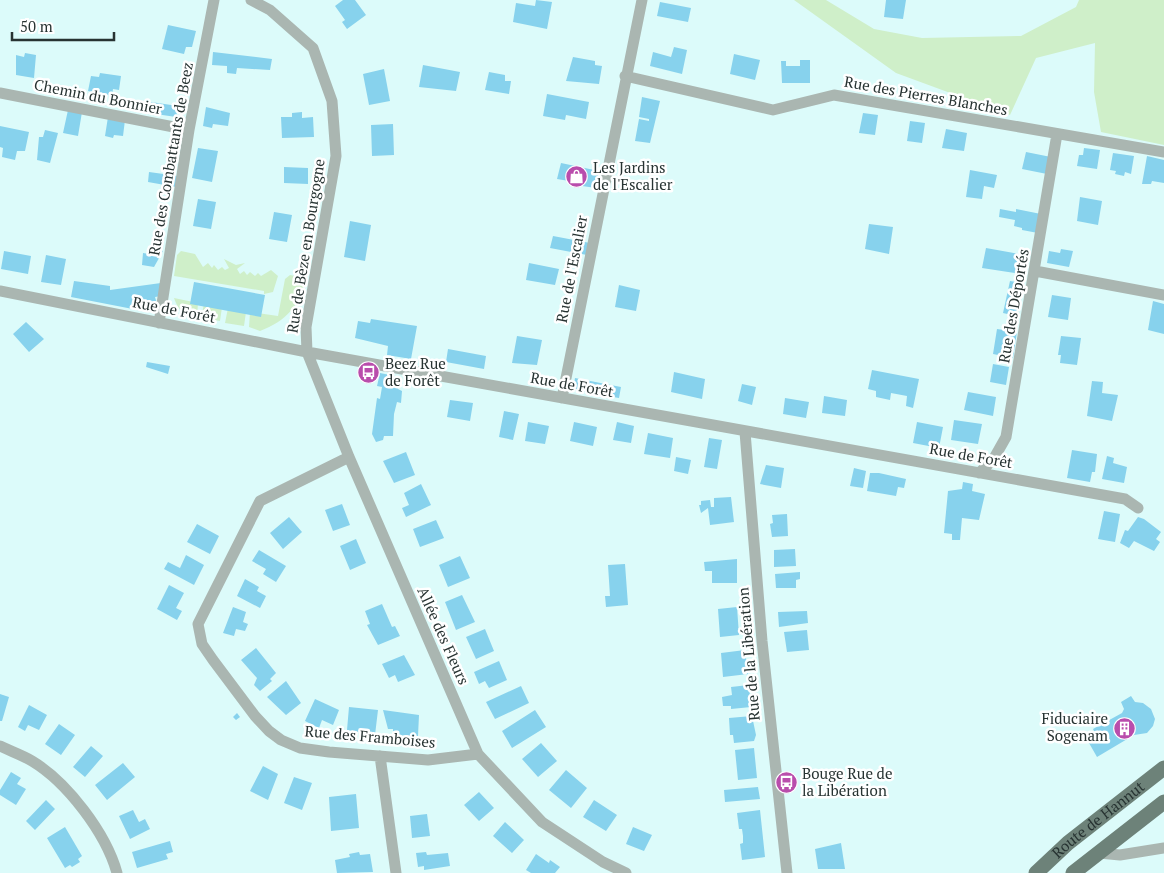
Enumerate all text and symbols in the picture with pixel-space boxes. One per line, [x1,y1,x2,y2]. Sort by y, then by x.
scale bar [12,10,115,42]
text: 50 m [20,16,53,36]
street label: Rue des Combattants de Beez [143,61,197,257]
street label: Rue des Pierres Blanches [843,71,1009,119]
street label: Chemin du Bonnier [33,74,164,118]
street label: Rue de Bèze en Bourgogne [281,157,329,334]
place label: Les Jardins de l'Escalier [593,157,673,194]
shop icon: Les Jardins de l'Escalier [565,165,589,189]
street label: Rue de l'Escalier [551,213,591,324]
street label: Rue des Déportés [993,247,1033,365]
street label: Rue de Forêt [131,291,218,327]
place label: Beez Rue de Forêt [385,353,446,390]
bus stop icon: Beez Rue de Forêt [357,361,381,385]
street label: Rue de Forêt [529,367,616,401]
street label: Rue de Forêt [928,438,1015,472]
street label: Allée des Fleurs [413,584,474,688]
street label: Rue de la Libération [732,587,764,722]
place label: Fiduciaire Sogenam [1041,708,1108,745]
building icon: Fiduciaire Sogenam [1112,716,1136,740]
street label: Rue des Framboises [304,720,436,752]
place label: Bouge Rue de la Libération [802,763,892,800]
bus stop icon: Bouge Rue de la Libération [774,771,798,795]
street label: Route de Hannut [1047,776,1148,862]

